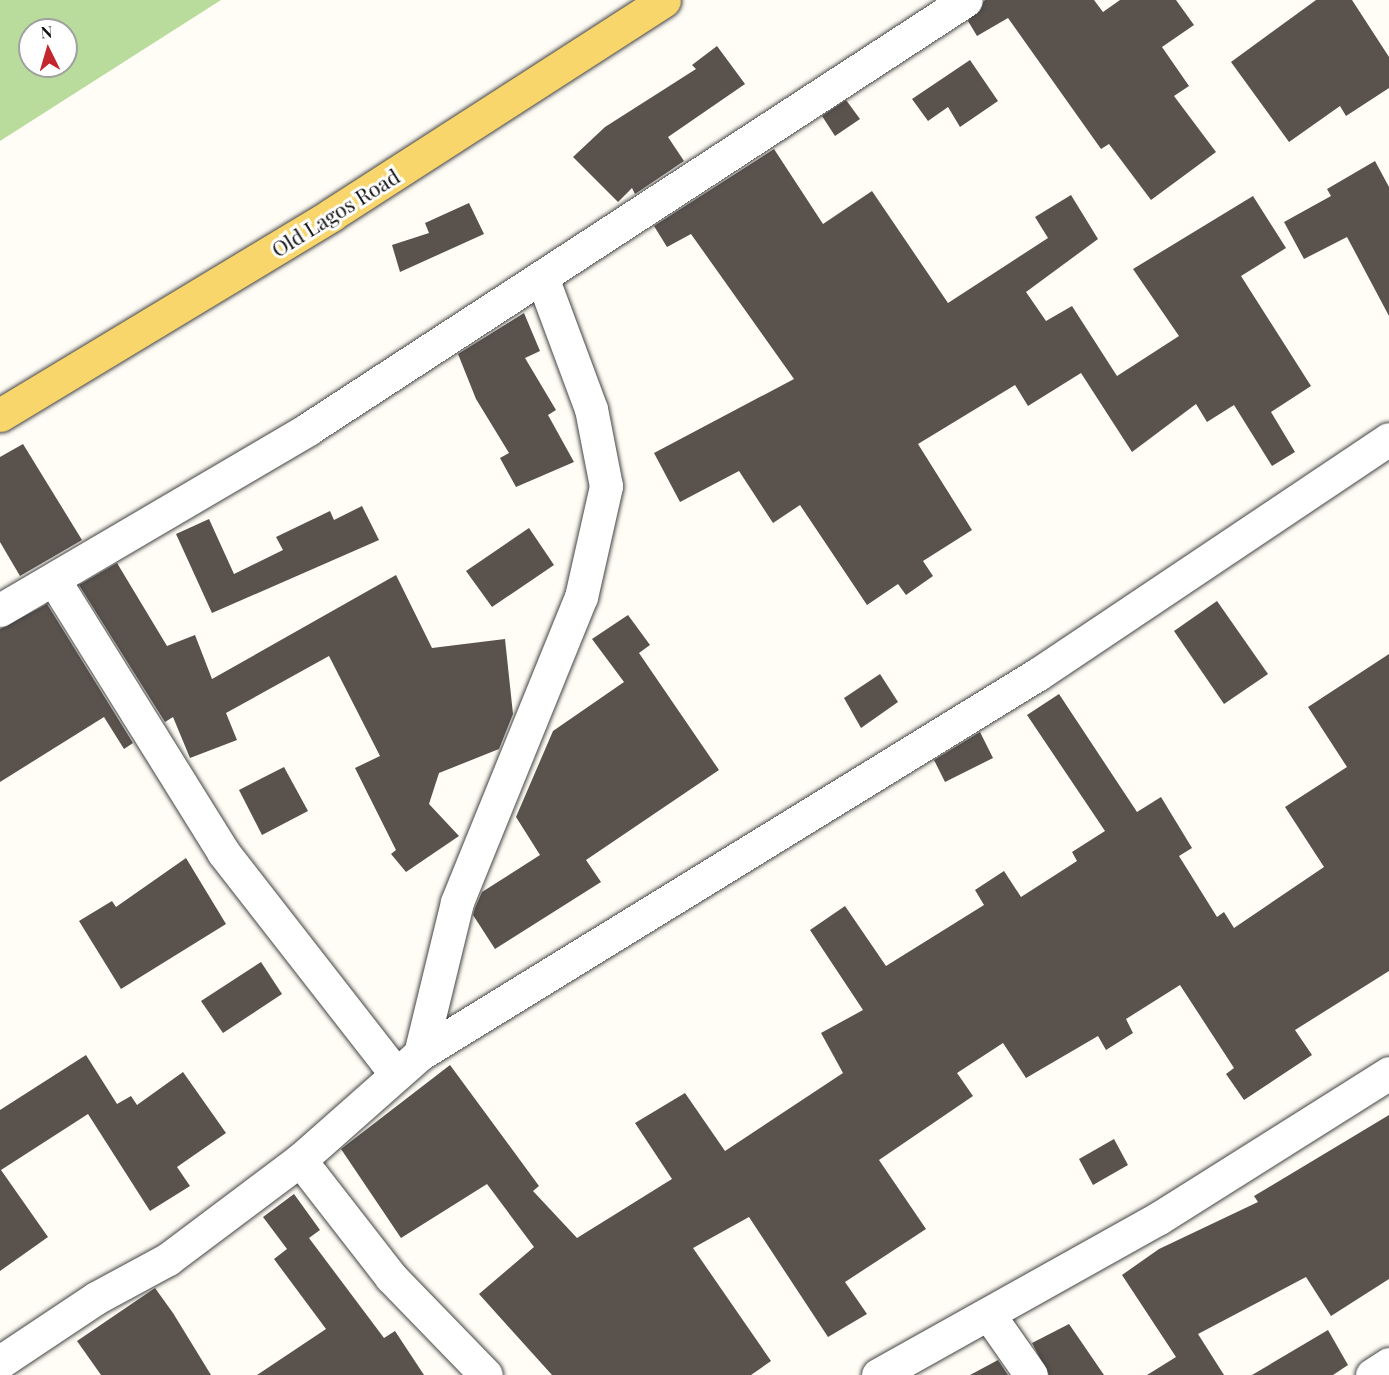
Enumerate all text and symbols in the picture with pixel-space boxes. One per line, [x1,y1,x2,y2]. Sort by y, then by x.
north arrow [18,18,78,78]
text: N [40,21,53,43]
street label: Old Lagos Road [266,163,404,261]

